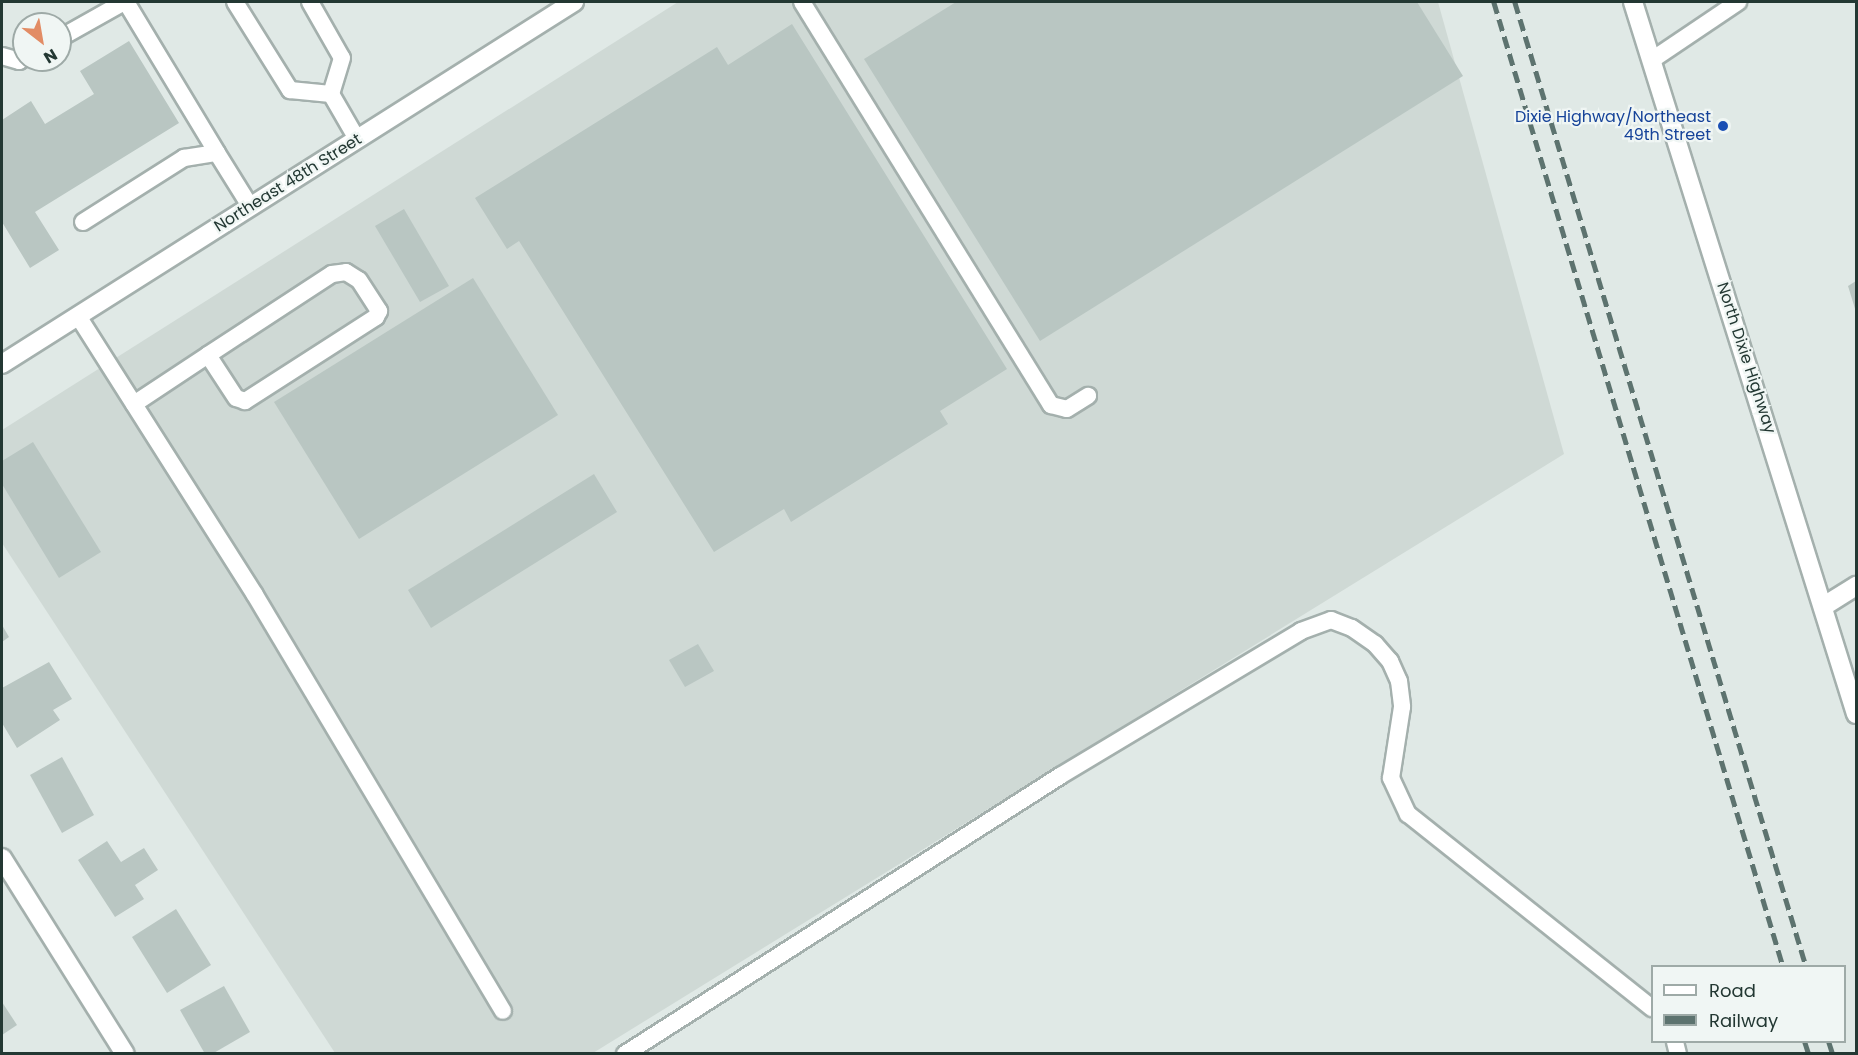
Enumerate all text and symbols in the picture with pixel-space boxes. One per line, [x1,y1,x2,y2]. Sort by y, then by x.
north arrow [12,12,72,72]
text: N [39,43,62,69]
place label: Dixie Highway/Northeast 49th Street [1515,107,1711,145]
marker: Dixie Highway/Northeast 49th Street [1716,119,1730,133]
street label: Northeast 48th Street [211,130,365,236]
street label: North Dixie Highway [1712,280,1780,436]
legend [1651,965,1846,1043]
text: Road [1709,978,1756,1003]
text: Railway [1709,1008,1778,1033]

